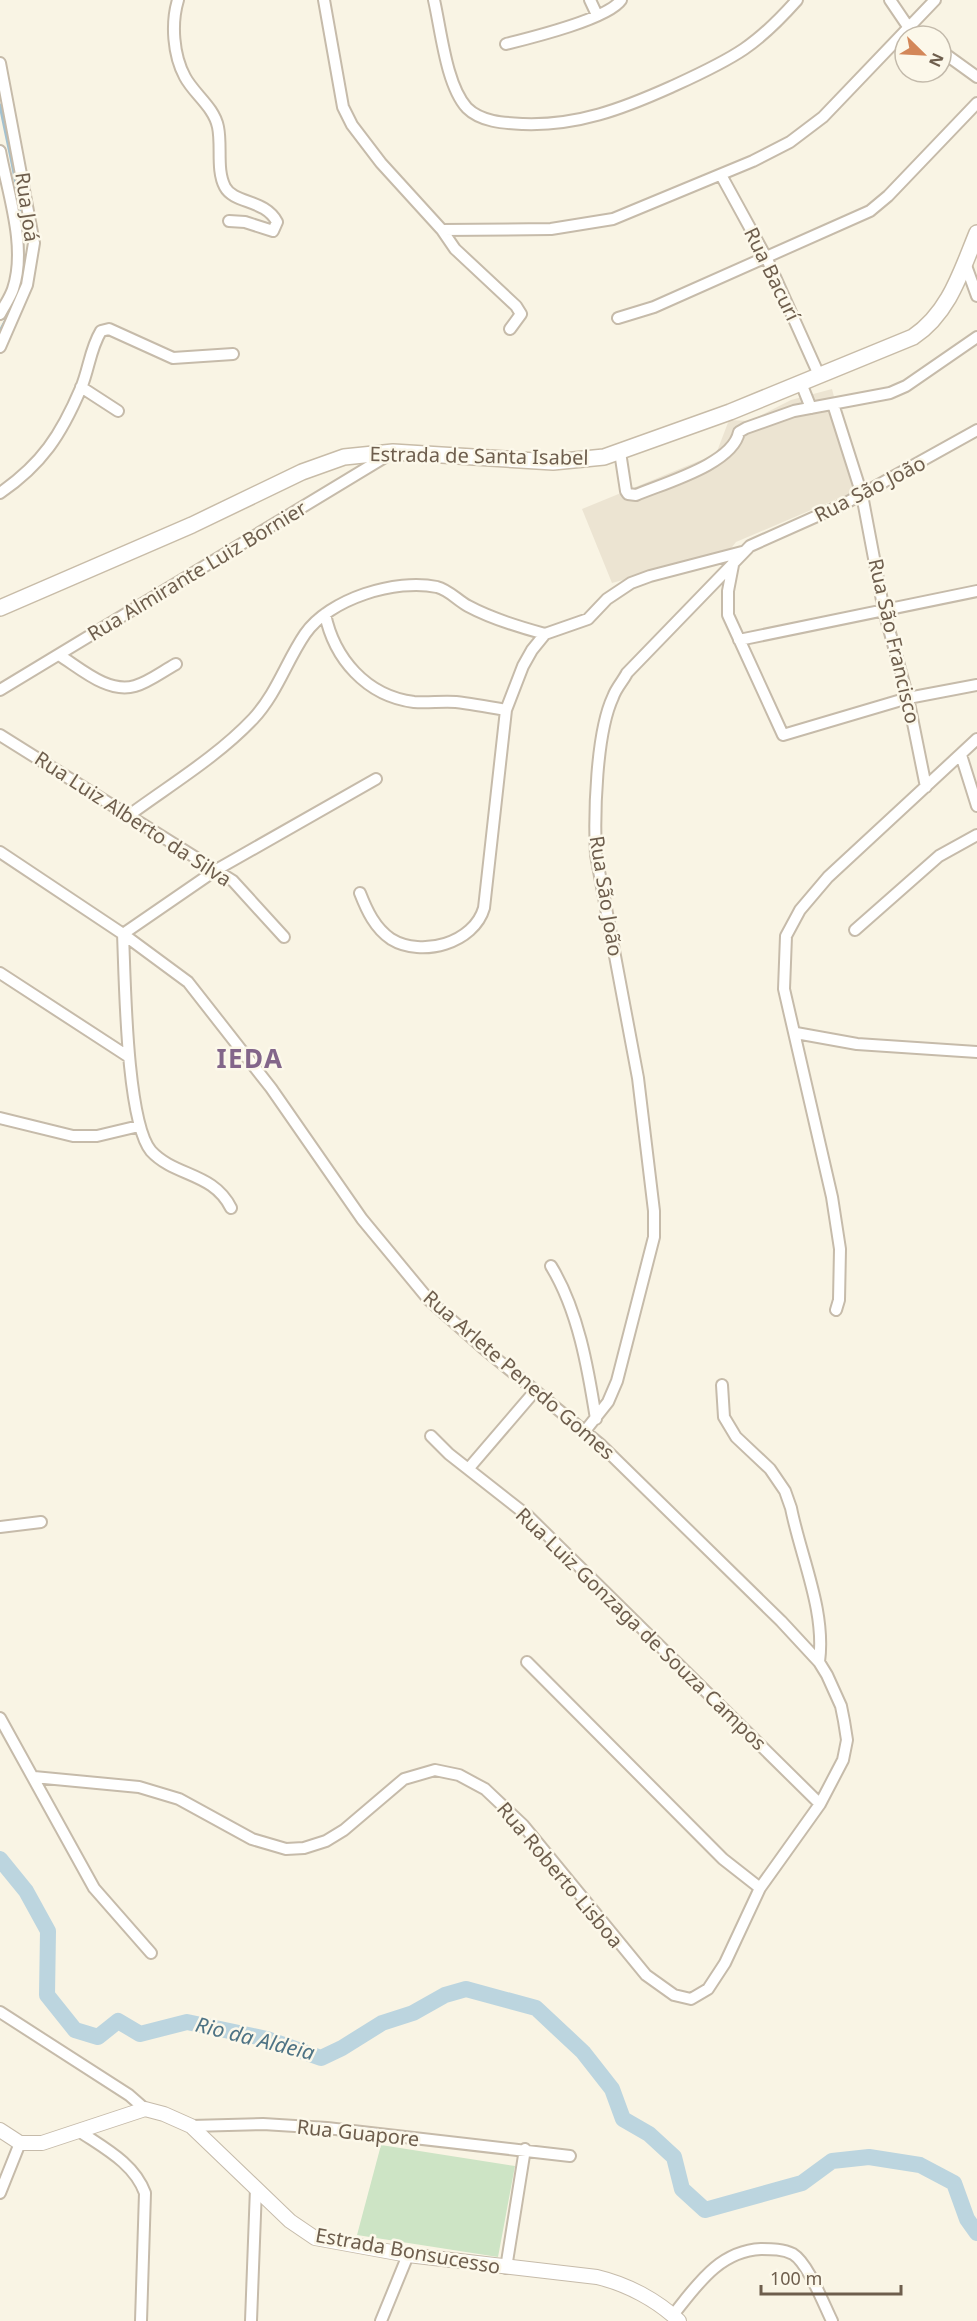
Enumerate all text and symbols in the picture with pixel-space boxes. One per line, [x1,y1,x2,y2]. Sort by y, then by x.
north arrow [893,24,953,84]
text: N [924,50,949,71]
street label: Rua Joá [9,170,46,243]
street label: Rua Bacurí [738,223,807,326]
street label: Estrada de Santa Isabel [369,440,589,471]
street label: Rua São João [809,449,930,528]
street label: Rua Almirante Luiz Bornier [82,494,311,647]
street label: Rua São Francisco [862,556,927,726]
street label: Rua Luiz Alberto da Silva [30,745,237,892]
street label: Rua São João [584,834,629,958]
district label: IEDA [216,1040,284,1076]
street label: Rua Arlete Penedo Gomes [418,1284,621,1465]
street label: Rua Luiz Gonzaga de Souza Campos [510,1501,773,1756]
street label: Rua Roberto Lisboa [491,1796,630,1953]
water label: Rio da Aldeia [193,2010,318,2066]
street label: Rua Guapore [296,2113,421,2152]
street label: Estrada Bonsucesso [314,2221,503,2280]
scale bar [761,2258,900,2296]
text: 100 m [770,2266,822,2290]

